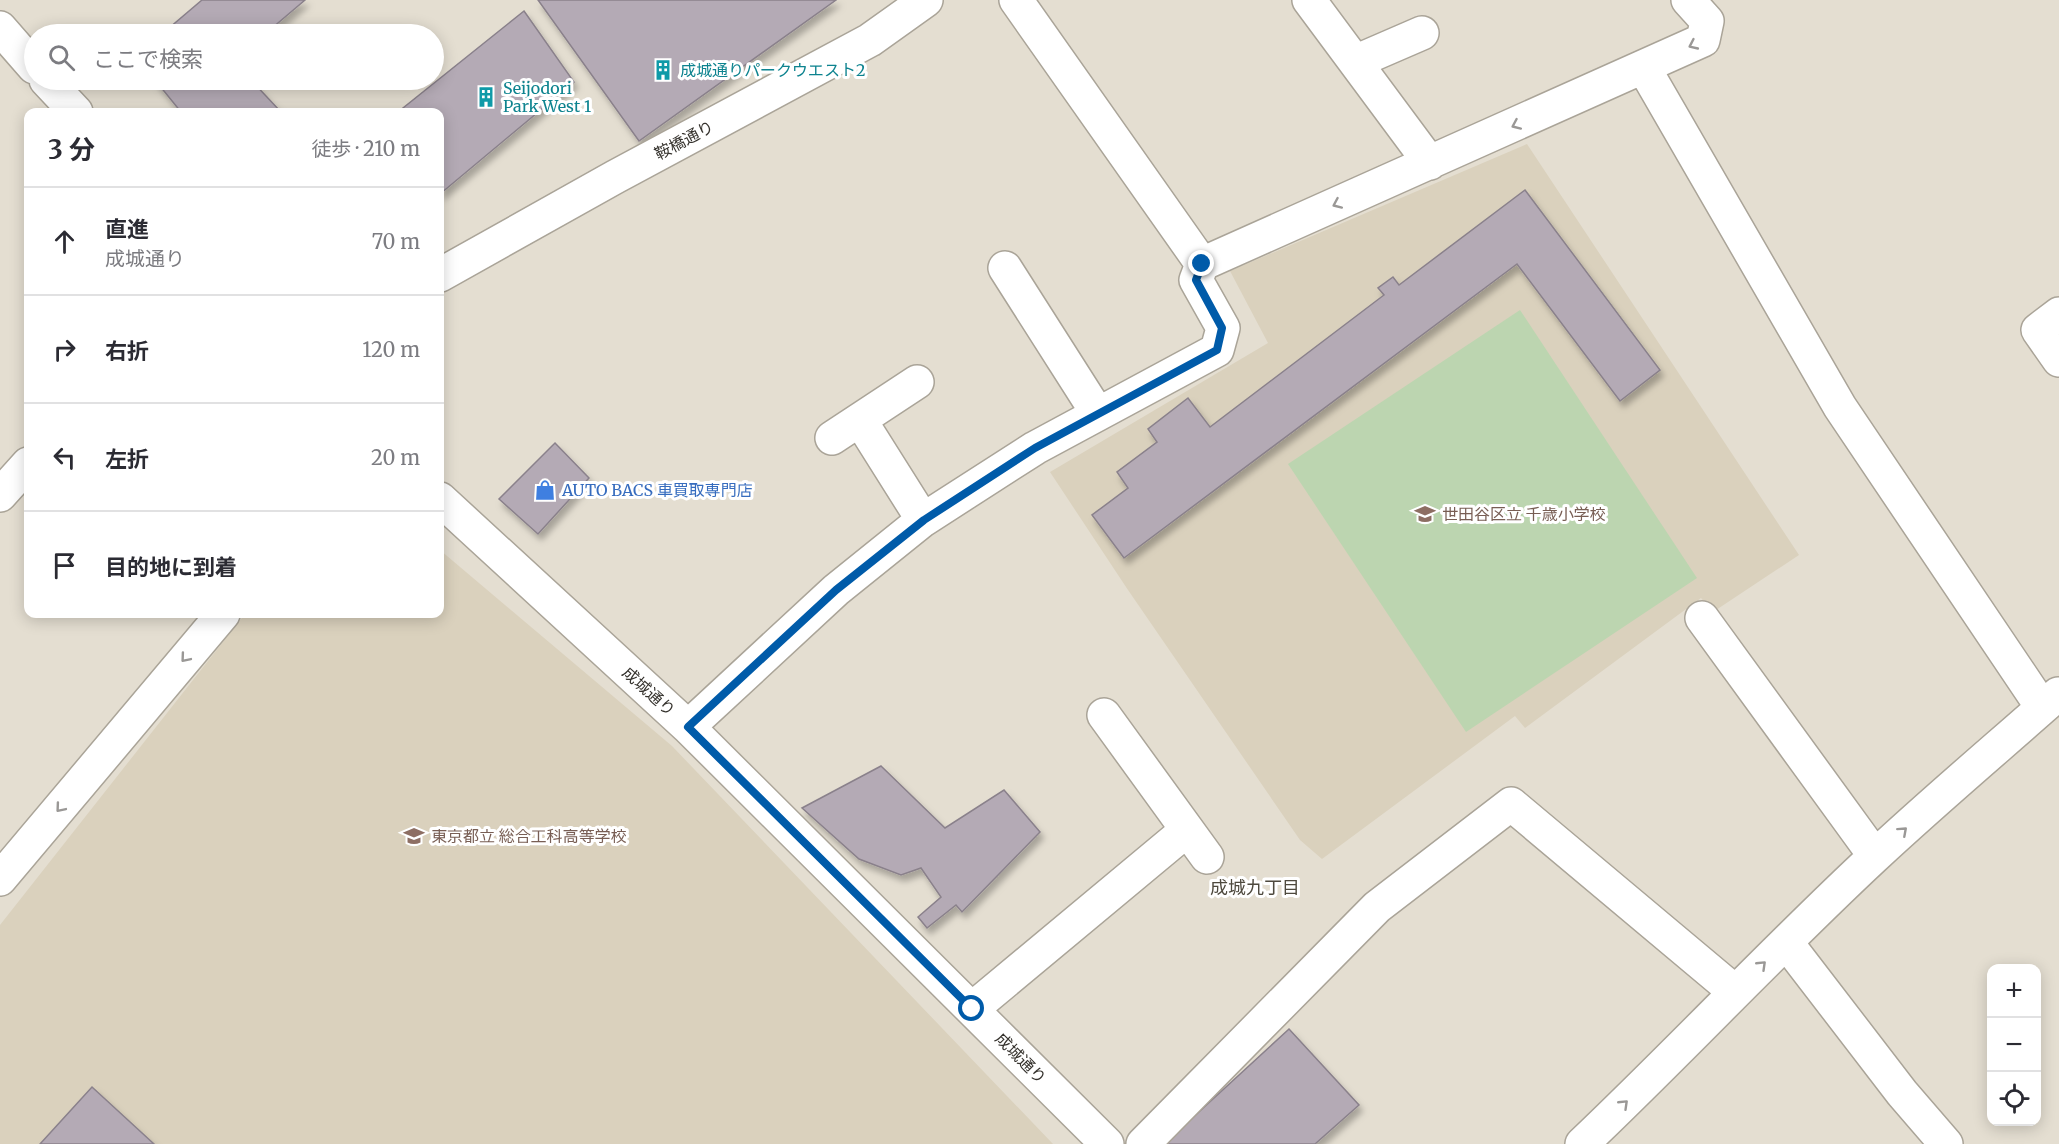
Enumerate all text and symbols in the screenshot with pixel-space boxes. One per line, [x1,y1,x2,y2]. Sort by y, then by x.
search box [24,24,444,90]
one-way arrow [1689,37,1700,49]
icon: search [45,41,78,74]
text: ここで検索 [93,45,203,73]
building icon: 成城通りパークウエスト2 [651,58,675,82]
place label: 成城通りパークウエスト2 [680,60,866,80]
place label: Seijodori Park West 1 [503,78,591,116]
building icon: Seijodori Park West 1 [474,85,498,109]
street label: 鞍橋通り [651,116,717,164]
one-way arrow [1511,118,1522,130]
text: 3 分 [48,133,95,166]
text: 徒歩 · 210 m [311,136,420,161]
one-way arrow [1333,196,1344,208]
text: 直進 [105,215,149,243]
icon: ahead [48,225,81,258]
text: 70 m [372,229,420,254]
text: 成城通り [105,246,185,271]
route end [1188,250,1214,276]
icon: right [48,333,81,366]
text: 右折 [105,337,149,365]
text: 120 m [362,337,420,362]
icon: left [48,441,81,474]
text: 左折 [105,445,149,473]
text: 20 m [371,445,420,470]
shop icon: AUTO BACS 車買取専門店 [533,478,557,502]
place label: AUTO BACS 車買取専門店 [561,480,753,500]
school or university icon: 世田谷区立 千歳小学校 [1413,502,1437,526]
place label: 世田谷区立 千歳小学校 [1442,504,1606,524]
icon: arrive [48,549,81,582]
text: 目的地に到着 [105,553,237,581]
one-way arrow [181,651,192,662]
street label: 成城通り [619,662,679,720]
one-way arrow [56,801,67,812]
school or university icon: 東京都立 総合工科高等学校 [402,824,426,848]
place label: 東京都立 総合工科高等学校 [431,826,627,846]
one-way arrow [1896,827,1907,838]
district label: 成城九丁目 [1210,876,1300,899]
one-way arrow [1755,961,1765,972]
map controls [1987,964,2041,1126]
button: + [1987,964,2041,1018]
route start [958,995,984,1021]
button: − [1987,1018,2041,1072]
street label: 成城通り [991,1028,1051,1088]
button: locate [1987,1072,2041,1126]
one-way arrow [1617,1100,1628,1111]

